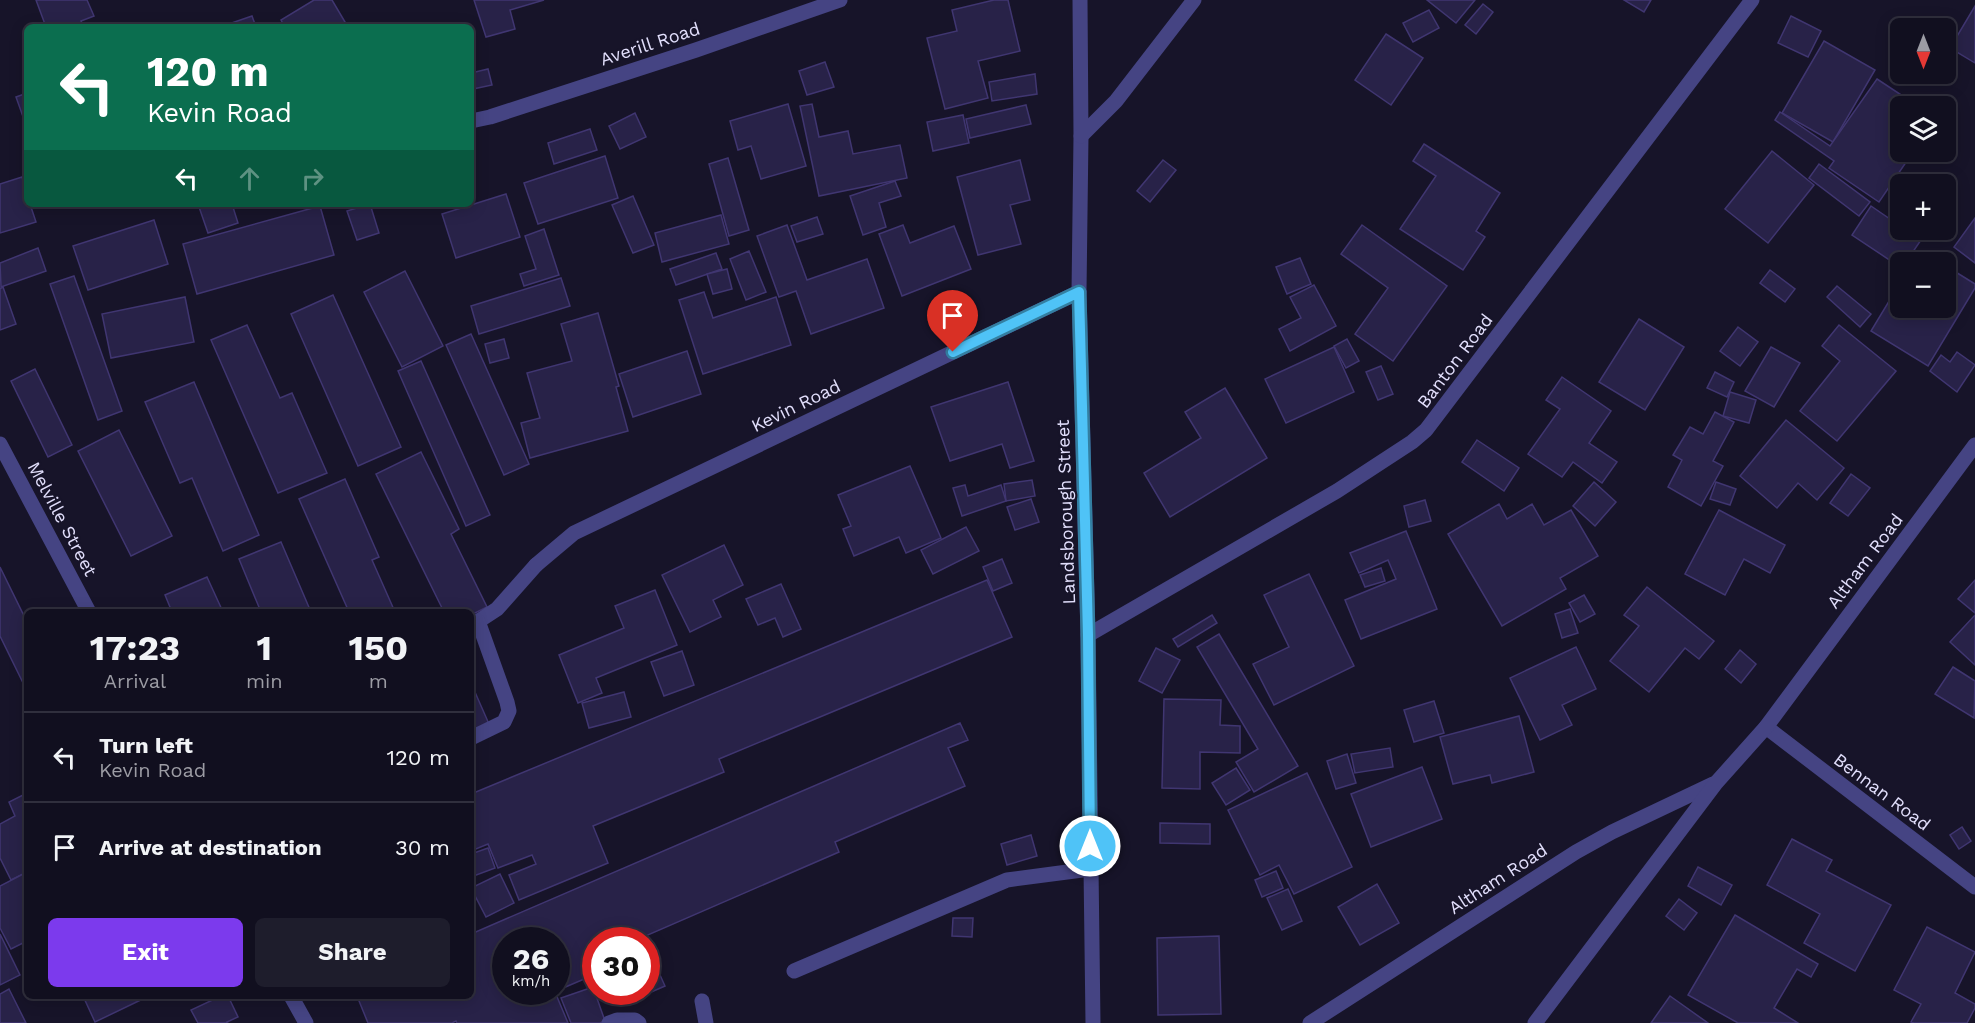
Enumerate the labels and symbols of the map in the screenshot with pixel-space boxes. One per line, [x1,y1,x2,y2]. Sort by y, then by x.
street label: Averill Road [597,18,702,70]
north arrow [1890,18,1956,84]
pin [927,290,978,352]
street label: Banton Road [1412,309,1497,412]
street label: Kevin Road [748,375,844,436]
street label: Landsborough Street [1052,419,1079,605]
street label: Melville Street [23,458,102,580]
street label: Altham Road [1822,509,1907,612]
street label: Bennan Road [1830,748,1935,835]
position arrow [1058,814,1122,878]
street label: Altham Road [1445,839,1551,918]
speed limit sign: 30 [582,927,660,1005]

